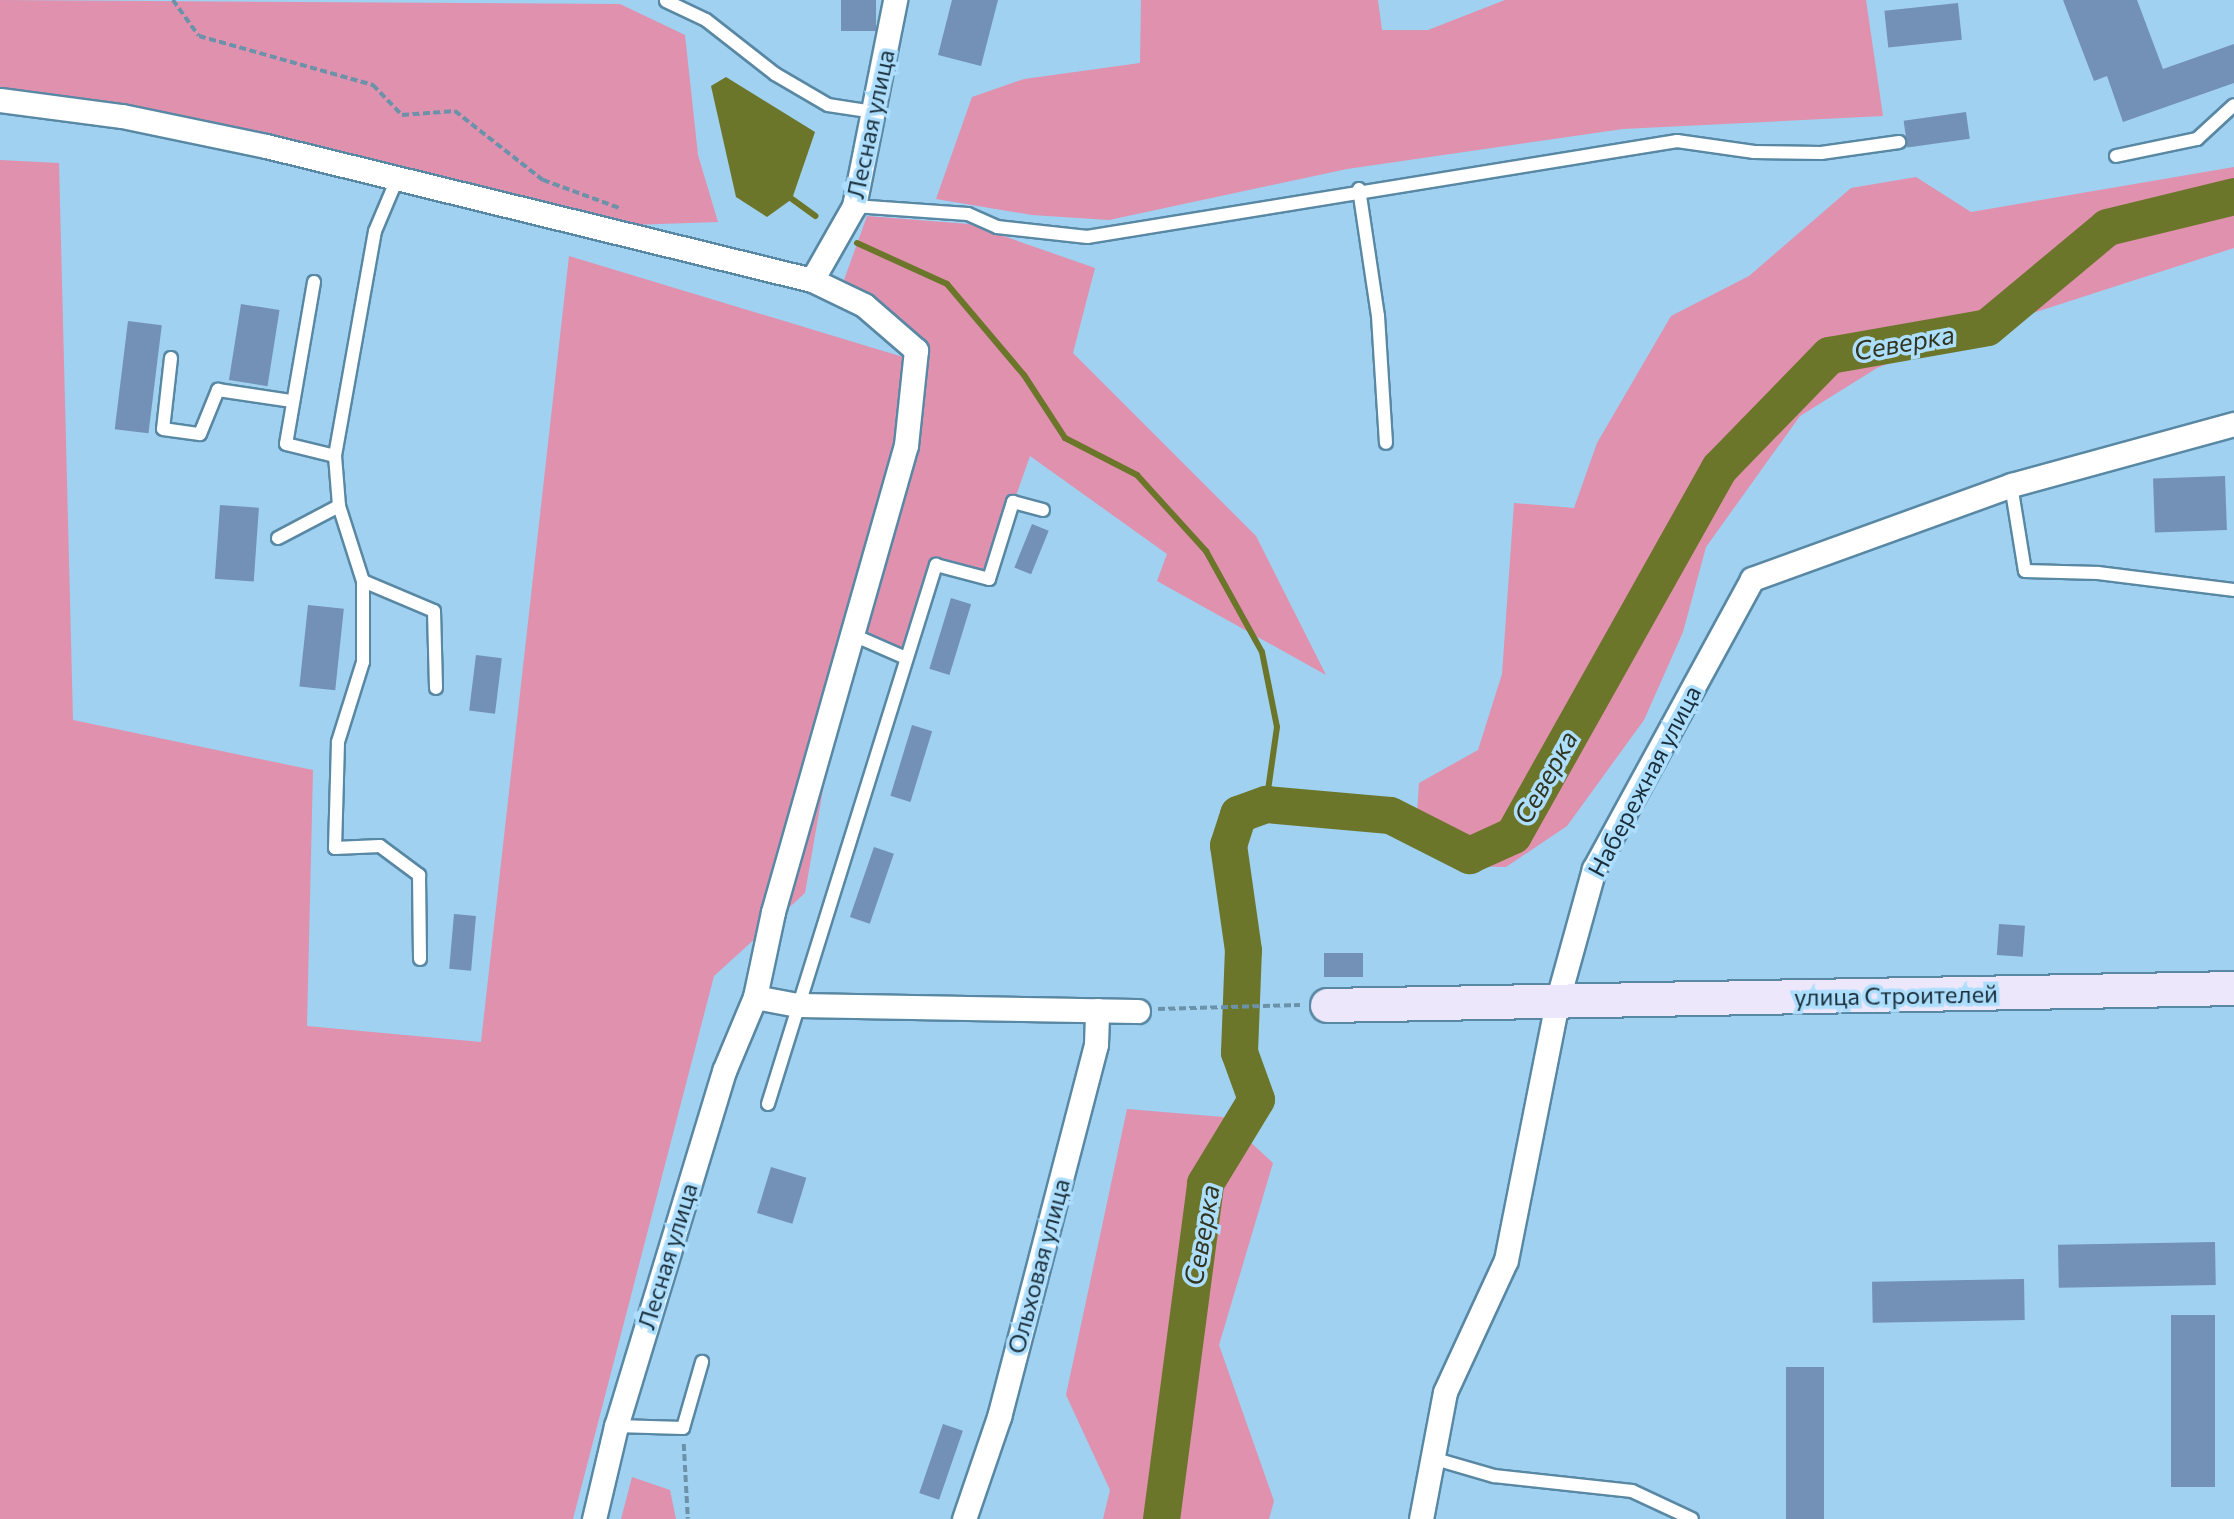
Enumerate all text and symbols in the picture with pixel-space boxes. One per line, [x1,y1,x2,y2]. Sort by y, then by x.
street label: Лесная улица [840,47,900,201]
water label: Северка [1851,318,1957,366]
street label: Набережная улица [1581,680,1707,882]
water label: Северка [1507,725,1583,829]
street label: улица Строителей [1794,979,1998,1011]
street label: Ольховая улица [1001,1175,1075,1357]
street label: Лесная улица [631,1179,703,1333]
water label: Северка [1177,1182,1225,1288]

